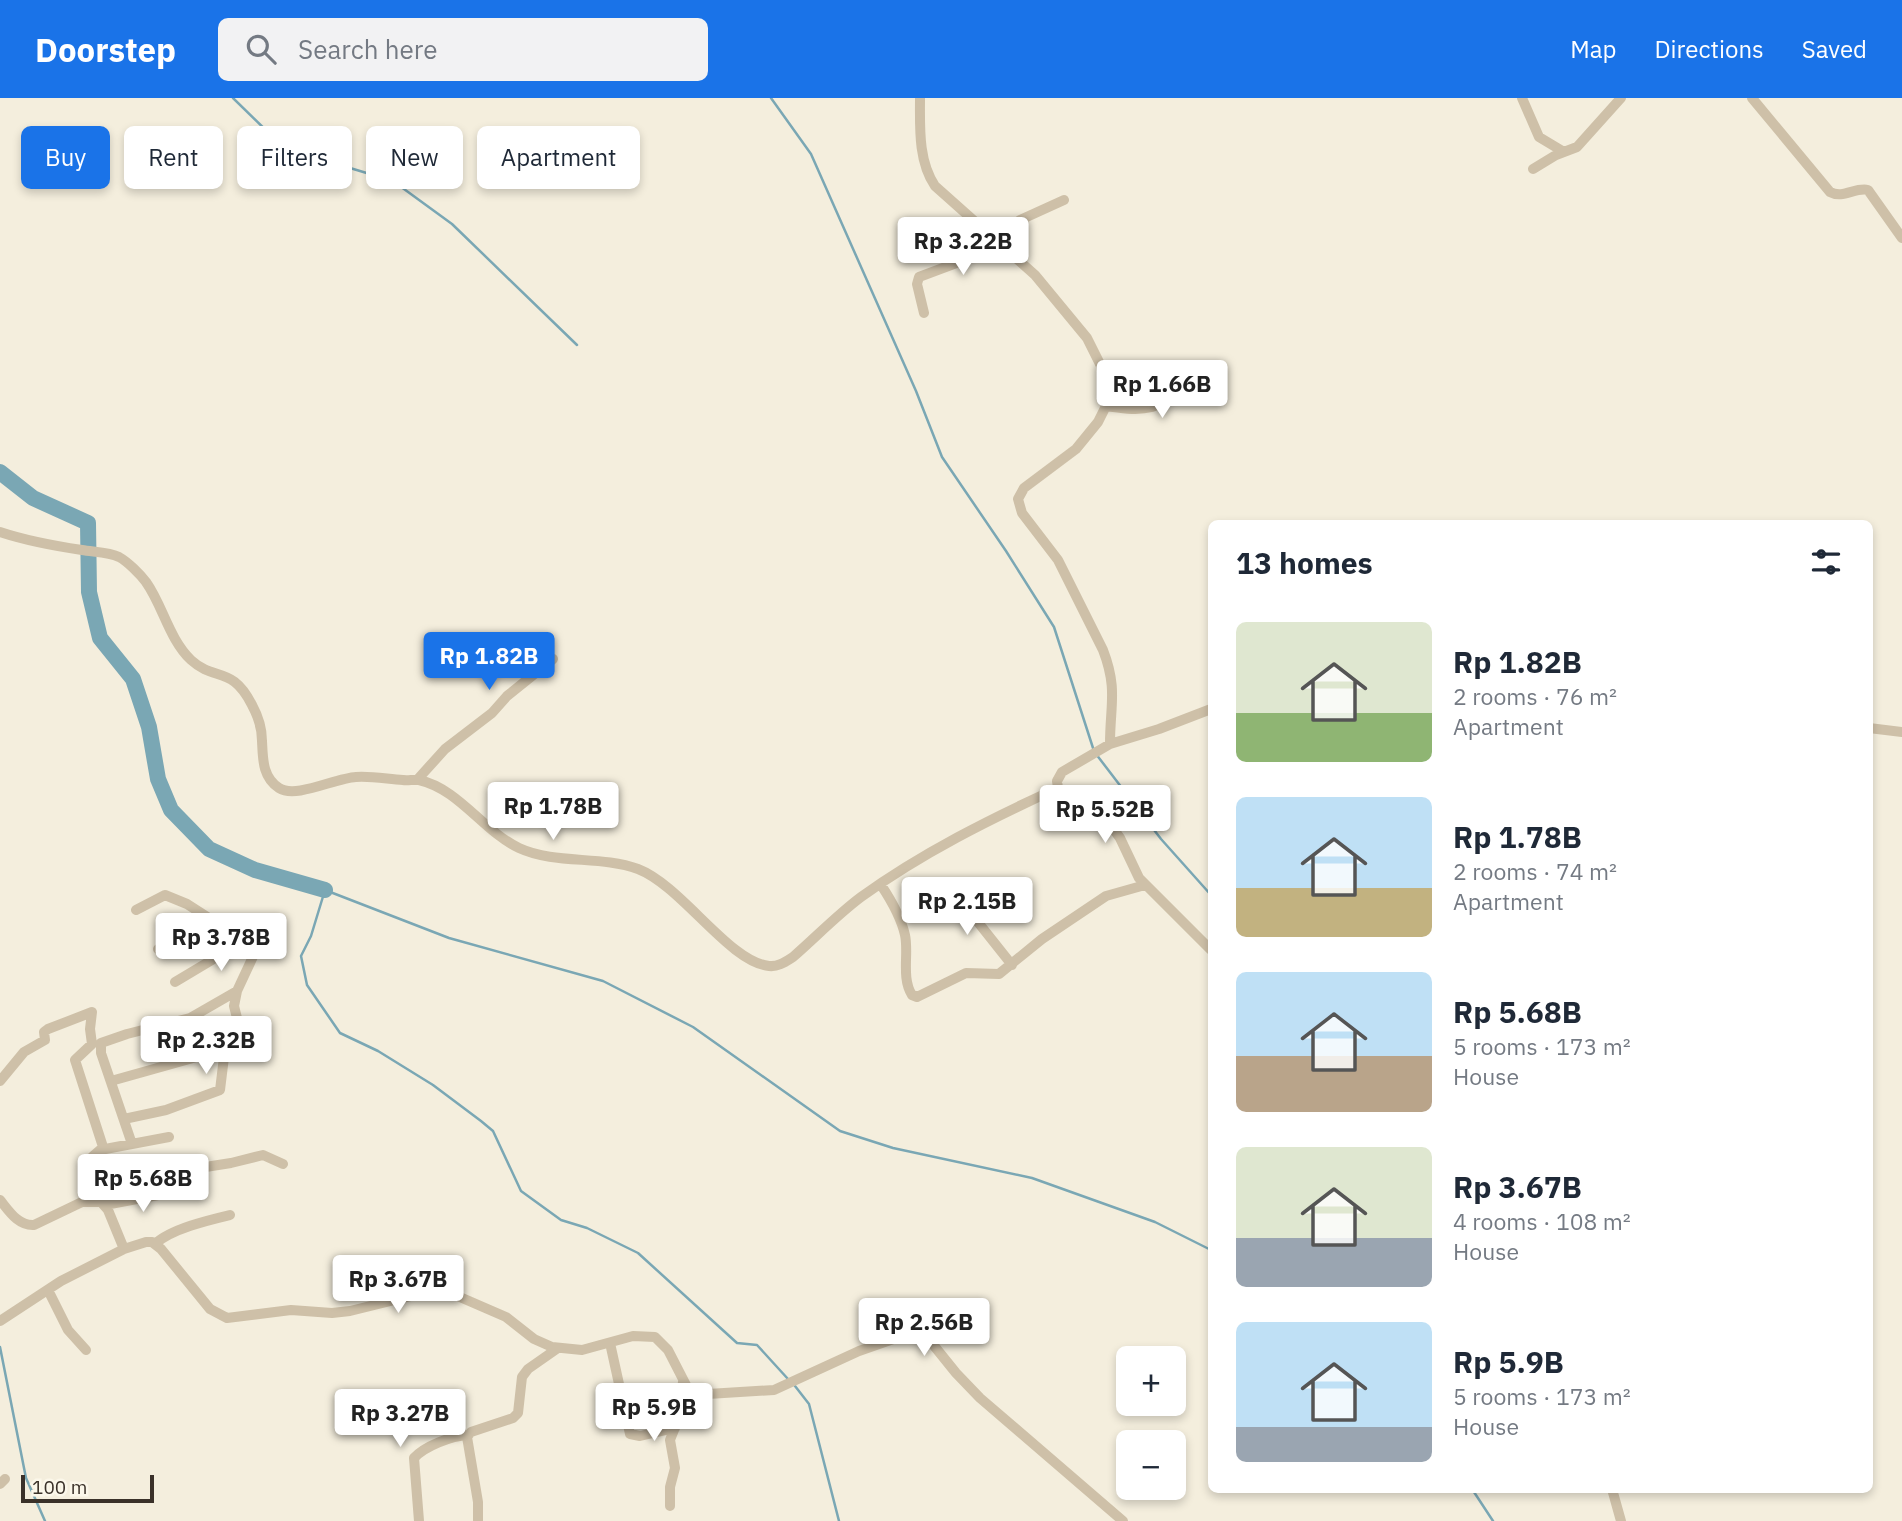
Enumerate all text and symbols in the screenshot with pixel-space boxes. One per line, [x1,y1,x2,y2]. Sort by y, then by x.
search box [218,18,708,81]
text: Doorstep [35,28,176,71]
icon: search [242,30,280,68]
text: Search here [298,32,437,66]
text: Map [1570,33,1616,65]
text: Directions [1654,33,1764,65]
text: Saved [1802,33,1867,65]
chip: Buy [21,126,110,189]
chip: Rent [124,126,223,189]
chip: Filters [237,126,352,189]
chip: New [366,126,463,189]
chip: Apartment [477,126,640,189]
pin: Rp 3.22B [891,218,1035,277]
text: Rp 3.22B [914,225,1012,255]
pin: Rp 1.66B [1090,360,1234,420]
text: Rp 1.66B [1113,368,1211,398]
text: 13 homes [1236,543,1373,582]
icon: filters [1807,543,1845,581]
pin: Rp 1.82B [417,632,561,692]
text: Rp 1.82B [440,640,538,670]
text: Rp 1.82B [1453,642,1582,681]
icon: home [1292,650,1376,734]
text: 2 rooms · 76 m² [1453,681,1617,711]
text: Apartment [1453,711,1564,741]
pin: Rp 1.78B [481,782,625,842]
pin: Rp 5.52B [1033,786,1177,845]
text: Rp 1.78B [504,790,602,820]
text: Rp 5.52B [1056,793,1154,823]
text: Rp 1.78B [1453,817,1582,856]
icon: home [1292,825,1376,909]
text: 2 rooms · 74 m² [1453,856,1617,886]
pin: Rp 2.15B [895,878,1039,937]
text: Rp 2.15B [918,885,1016,915]
text: Apartment [1453,886,1564,916]
pin: Rp 3.78B [149,914,293,973]
text: Rp 3.78B [172,921,270,951]
text: Rp 5.68B [1453,992,1582,1031]
icon: home [1292,1000,1376,1084]
pin: Rp 2.32B [134,1016,278,1076]
text: Rp 2.32B [157,1024,255,1054]
text: 5 rooms · 173 m² [1453,1031,1631,1061]
text: House [1453,1061,1519,1091]
pin: Rp 5.68B [71,1154,215,1214]
text: Rp 5.68B [94,1162,192,1192]
text: Rp 3.67B [1453,1167,1582,1206]
icon: home [1292,1175,1376,1259]
text: 4 rooms · 108 m² [1453,1206,1631,1236]
text: House [1453,1236,1519,1266]
pin: Rp 3.67B [326,1256,470,1315]
text: Rp 3.67B [349,1263,447,1293]
pin: Rp 2.56B [852,1298,996,1358]
text: Rp 2.56B [875,1306,973,1336]
text: Rp 5.9B [1453,1342,1564,1381]
map controls [1116,1346,1186,1500]
button: + [1116,1346,1186,1416]
icon: home [1292,1350,1376,1434]
text: 5 rooms · 173 m² [1453,1381,1631,1411]
pin: Rp 5.9B [589,1384,719,1443]
pin: Rp 3.27B [328,1390,472,1449]
text: Rp 5.9B [612,1391,697,1421]
text: Rp 3.27B [351,1397,449,1427]
text: House [1453,1411,1519,1441]
button: − [1116,1430,1186,1500]
scale bar [21,1472,154,1504]
text: 100 m [32,1475,87,1499]

